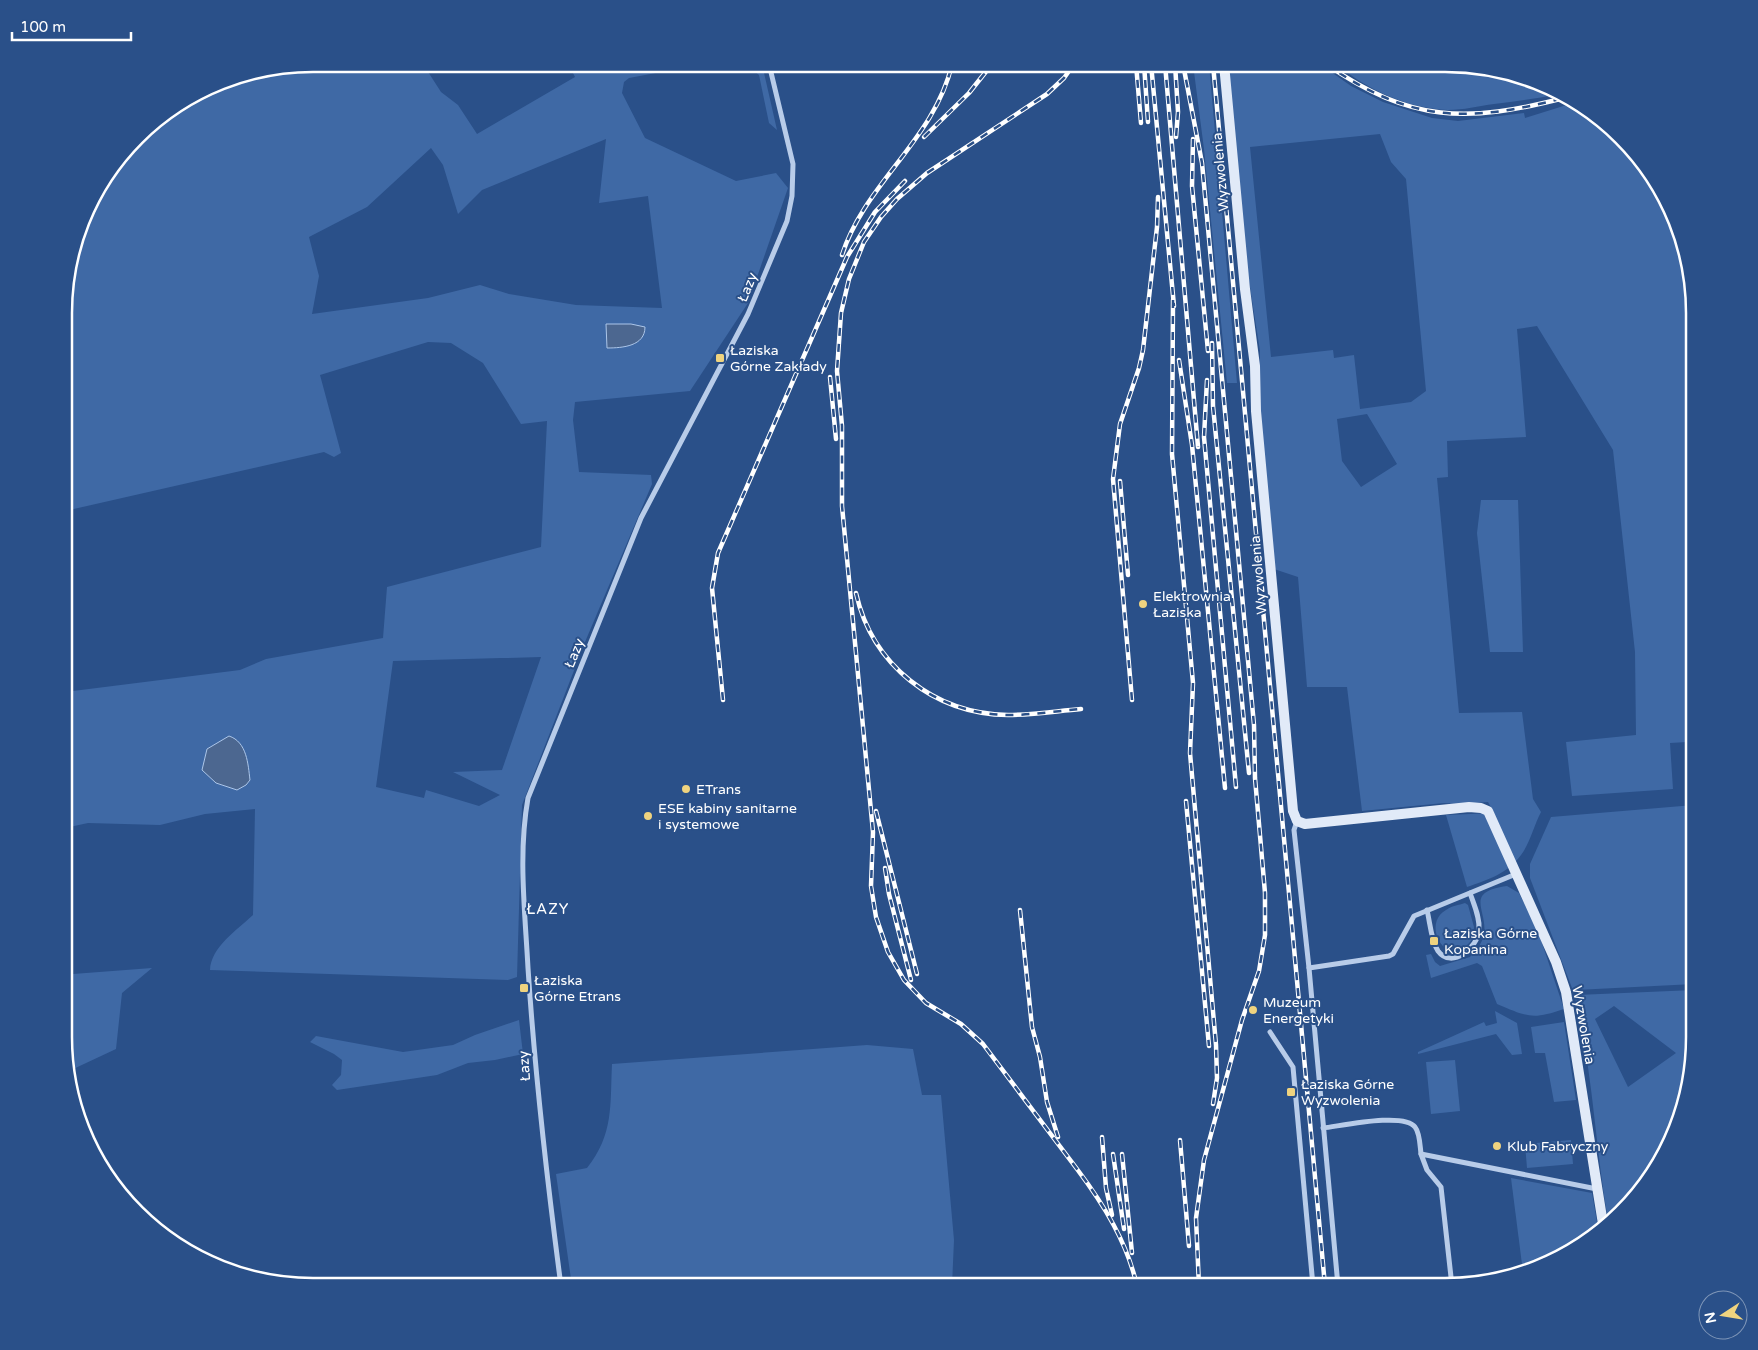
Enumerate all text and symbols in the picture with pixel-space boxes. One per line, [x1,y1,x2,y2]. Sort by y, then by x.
scale bar [12,10,131,42]
text: 100 m [20,18,66,36]
street label: Wyzwolenia [1209,132,1232,212]
street label: Łazy [734,269,761,305]
place label: Łaziska Górne Zakłady [730,342,827,375]
marker: Łaziska Górne Zakłady [714,352,726,364]
street label: Wyzwolenia [1247,535,1270,615]
place label: Elektrownia Łaziska [1153,588,1231,621]
marker: Elektrownia Łaziska [1137,598,1149,610]
street label: Łazy [561,635,588,671]
place label: ETrans [696,781,741,798]
marker: ETrans [680,783,692,795]
place label: ESE kabiny sanitarne i systemowe [658,800,797,833]
marker: ESE kabiny sanitarne i systemowe [642,810,654,822]
district label: ŁAZY [527,900,569,918]
place label: Łaziska Górne Kopanina [1444,925,1537,958]
marker: Łaziska Górne Kopanina [1428,935,1440,947]
place label: Łaziska Górne Etrans [534,972,621,1005]
marker: Łaziska Górne Etrans [518,982,530,994]
street label: Wyzwolenia [1568,985,1599,1066]
place label: Muzeum Energetyki [1263,994,1334,1027]
marker: Muzeum Energetyki [1247,1004,1259,1016]
street label: Łazy [515,1050,534,1082]
place label: Łaziska Górne Wyzwolenia [1301,1076,1394,1109]
marker: Łaziska Górne Wyzwolenia [1285,1086,1297,1098]
place label: Klub Fabryczny [1507,1138,1609,1155]
marker: Klub Fabryczny [1491,1140,1503,1152]
north arrow [1698,1290,1748,1340]
text: N [1701,1310,1720,1325]

